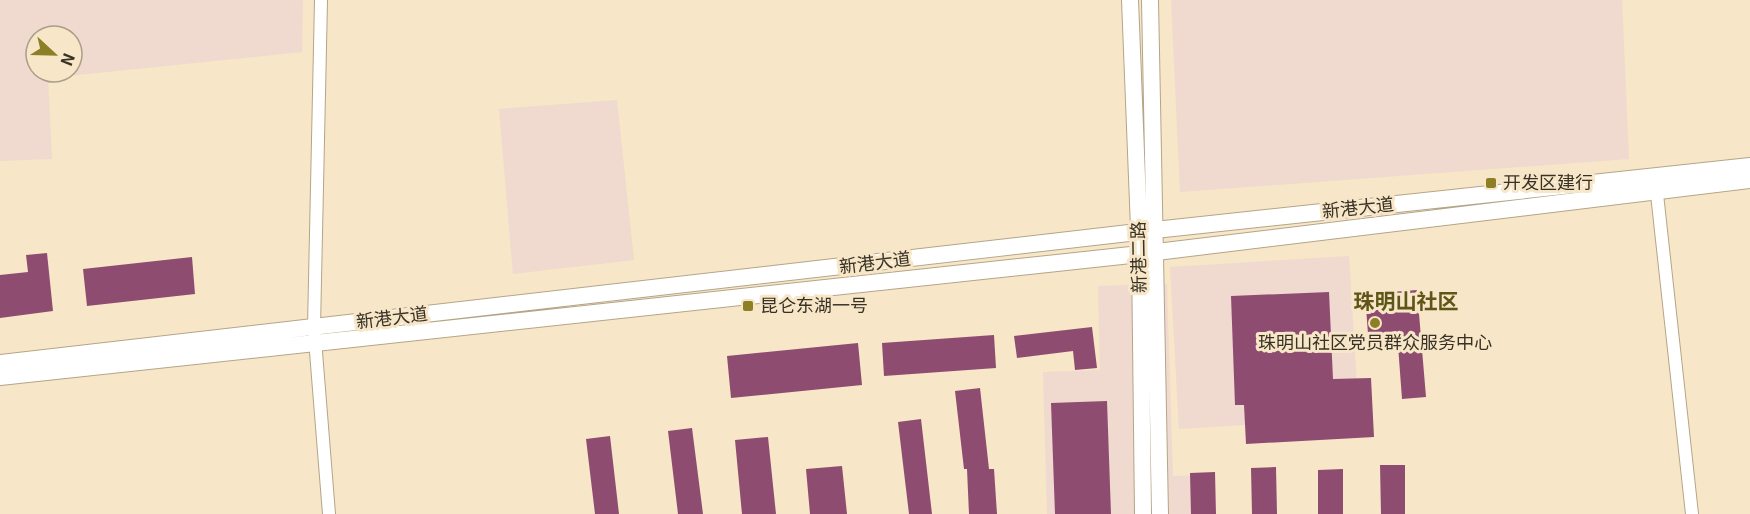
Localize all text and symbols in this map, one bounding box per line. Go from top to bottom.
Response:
north arrow [24,24,84,84]
text: N [55,50,82,70]
place label: 开发区建行 [1503,168,1593,194]
marker: 开发区建行 [1484,176,1498,190]
street label: 新港大道 [1321,189,1395,223]
street label: 新港二路 [1123,221,1151,293]
street label: 新港大道 [837,244,912,278]
district label: 珠明山社区 [1354,285,1459,315]
place label: 昆仑东湖一号 [760,291,868,317]
street label: 新港大道 [354,299,429,333]
marker: 昆仑东湖一号 [741,299,755,313]
marker: 珠明山社区党员群众服务中心 [1368,316,1382,330]
place label: 珠明山社区党员群众服务中心 [1258,328,1492,354]

